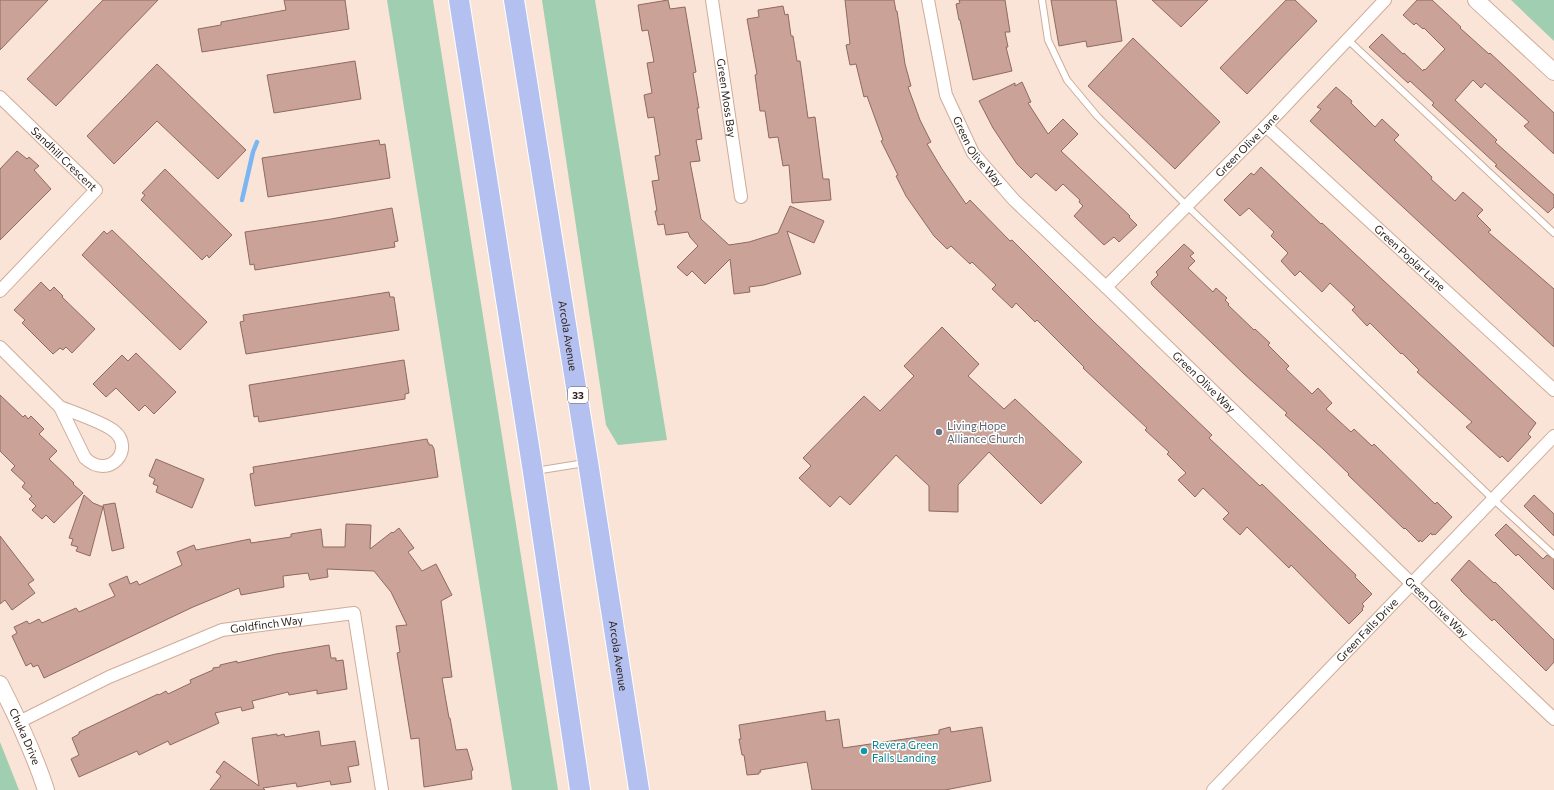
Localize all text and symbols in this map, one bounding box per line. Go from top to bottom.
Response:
street label: Green Moss Bay [715,57,739,139]
street label: Green Olive Lane [1212,110,1281,179]
street label: Green Olive Way [951,114,1006,189]
street label: Sandhill Crescent [29,124,100,194]
street label: Green Poplar Lane [1372,222,1448,293]
street label: Arcola Avenue [556,299,580,372]
street label: Green Olive Way [1170,348,1238,415]
road number: 33 [568,387,588,403]
place label: Living Hope Alliance Church [947,419,1024,445]
marker: Living Hope Alliance Church [934,427,944,437]
street label: Green Olive Way [1403,574,1471,640]
street label: Green Falls Drive [1333,595,1400,664]
street label: Goldfinch Way [229,613,304,635]
street label: Arcola Avenue [607,620,631,692]
street label: Chuka Drive [7,706,43,766]
place label: Revera Green Falls Landing [872,738,938,764]
marker: Revera Green Falls Landing [859,746,869,756]

